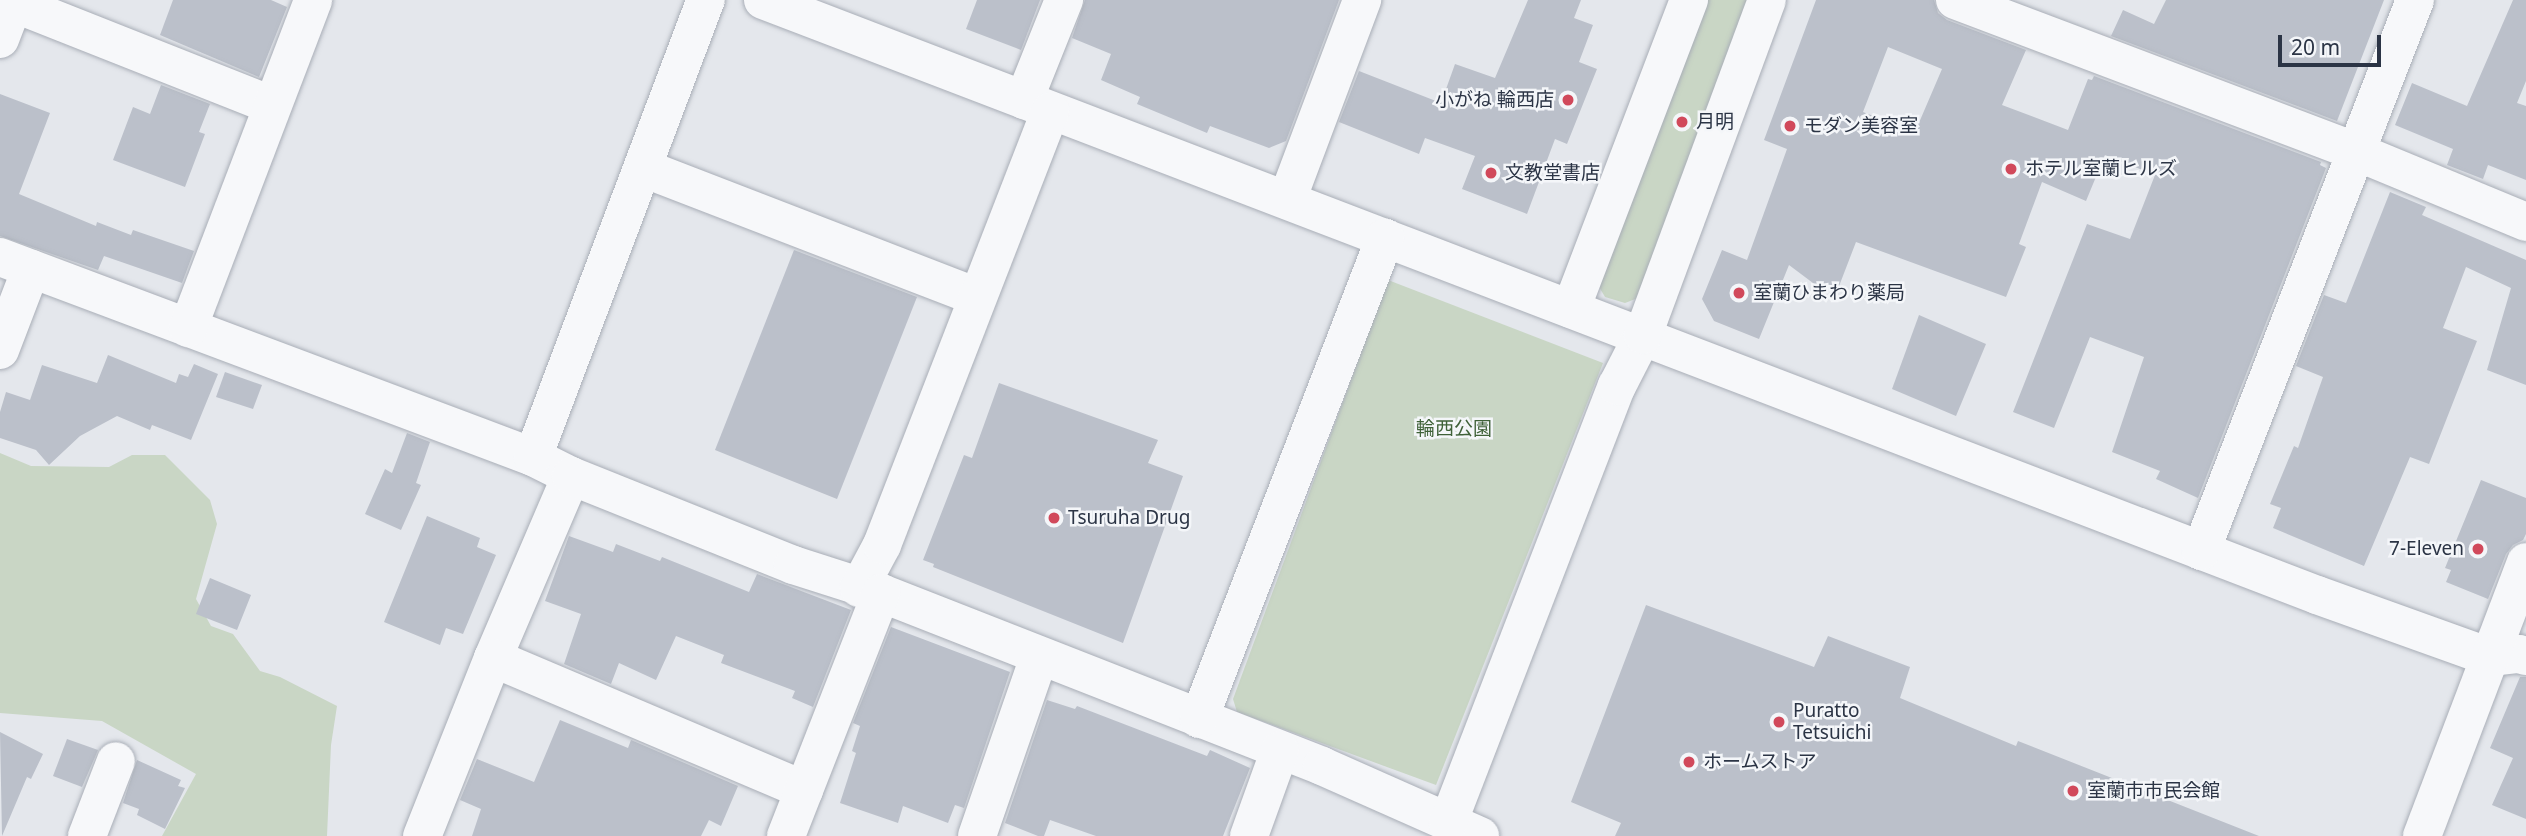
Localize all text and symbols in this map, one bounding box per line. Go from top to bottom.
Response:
scale bar [2281,21,2384,65]
text: 20 m [2291,33,2340,61]
place label: 小がね 輪西店 [1435,89,1554,111]
marker: 小がね 輪西店 [1560,92,1576,108]
place label: 月明 [1696,111,1734,133]
marker: 月明 [1674,114,1690,130]
place label: モダン美容室 [1804,115,1918,137]
marker: モダン美容室 [1782,118,1798,134]
place label: ホテル室蘭ヒルズ [2025,158,2177,180]
marker: ホテル室蘭ヒルズ [2003,161,2019,177]
place label: 文教堂書店 [1505,162,1600,184]
marker: 文教堂書店 [1483,165,1499,181]
place label: 室蘭ひまわり薬局 [1753,282,1905,304]
marker: 室蘭ひまわり薬局 [1731,285,1747,301]
park label: 輪西公園 [1416,418,1492,440]
place label: Tsuruha Drug [1068,507,1190,529]
marker: Tsuruha Drug [1046,510,1062,526]
place label: 7-Eleven [2389,538,2464,560]
marker: 7-Eleven [2470,541,2486,557]
place label: Puratto Tetsuichi [1793,700,1871,744]
marker: Puratto Tetsuichi [1771,714,1787,730]
place label: ホームストア [1703,751,1817,773]
marker: ホームストア [1681,754,1697,770]
place label: 室蘭市市民会館 [2087,780,2220,802]
marker: 室蘭市市民会館 [2065,783,2081,799]

